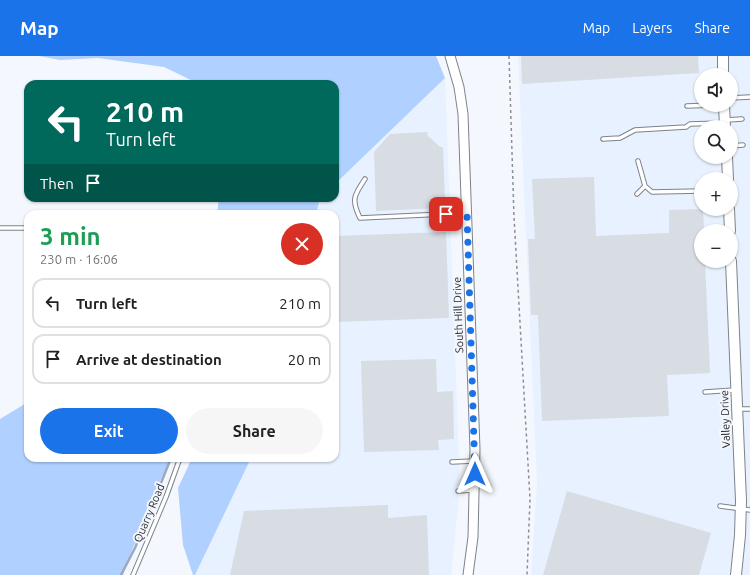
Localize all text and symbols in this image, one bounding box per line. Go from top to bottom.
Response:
text: Map [20,17,59,39]
text: Map [583,20,610,36]
text: Layers [632,20,672,36]
text: Share [694,20,730,36]
map controls [694,68,738,268]
button: sound [694,68,738,112]
icon: left [40,96,92,148]
text: 210 m [106,96,184,127]
button: search [694,120,738,164]
text: Turn left [106,129,176,149]
icon: arrive [82,172,104,194]
button: + [694,172,738,216]
text: Then [40,175,74,192]
pin [429,197,463,231]
icon: arrive [435,203,457,225]
text: 3 min [40,223,101,250]
button: close [281,223,323,265]
button: − [694,224,738,268]
text: 230 m · 16:06 [40,252,118,266]
street label: South Hill Drive [451,277,465,353]
icon: left [42,292,64,314]
text: Turn left [76,295,137,312]
text: 210 m [279,295,321,312]
icon: arrive [42,348,64,370]
text: Arrive at destination [76,351,222,368]
text: 20 m [288,351,321,368]
street label: Valley Drive [718,390,732,448]
button: Exit [40,408,178,454]
button: Share [186,408,323,454]
position arrow [454,453,496,495]
street label: Quarry Road [131,482,167,544]

